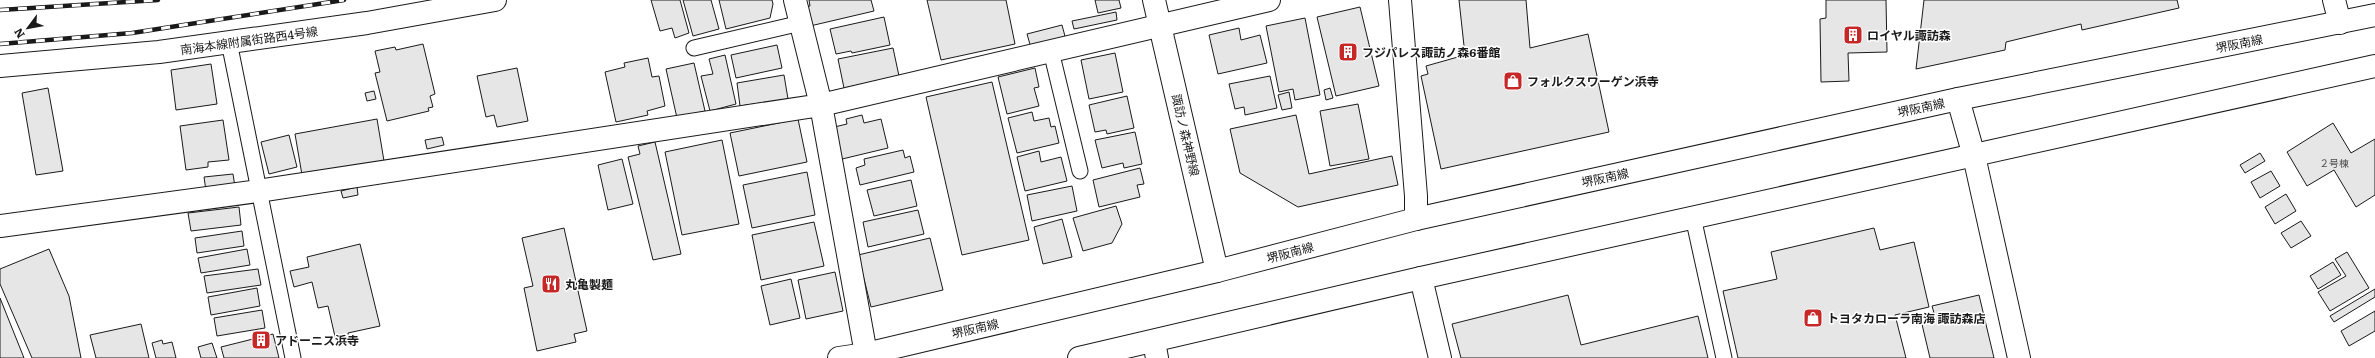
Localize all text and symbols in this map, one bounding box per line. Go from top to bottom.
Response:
north arrow [8,8,48,48]
street label: 南海本線附属街路西4号線 [179,21,319,59]
building icon: ロイヤル諏訪森 [1842,24,1864,46]
text: N [9,26,28,42]
place label: ロイヤル諏訪森 [1867,26,1951,44]
street label: 堺阪南線 [2214,30,2264,56]
building icon: フジパレス諏訪ノ森6番館 [1337,41,1359,63]
place label: フジパレス諏訪ノ森6番館 [1362,43,1500,61]
shop icon: フォルクスワーゲン浜寺 [1502,70,1524,92]
place label: フォルクスワーゲン浜寺 [1527,72,1659,90]
street label: 諏訪ノ森神野線 [1168,92,1204,178]
street label: 堺阪南線 [1896,93,1946,121]
house number: ２号棟 [2319,155,2349,170]
street label: 堺阪南線 [1580,163,1630,191]
street label: 堺阪南線 [1264,237,1316,267]
restaurant icon: 丸亀製麺 [540,273,562,295]
place label: 丸亀製麺 [565,275,613,293]
shop icon: トヨタカローラ南海 諏訪森店 [1802,307,1824,329]
place label: トヨタカローラ南海 諏訪森店 [1827,309,1985,327]
street label: 堺阪南線 [950,314,1000,342]
building icon: アドーニス浜寺 [250,329,272,351]
place label: アドーニス浜寺 [275,331,359,349]

